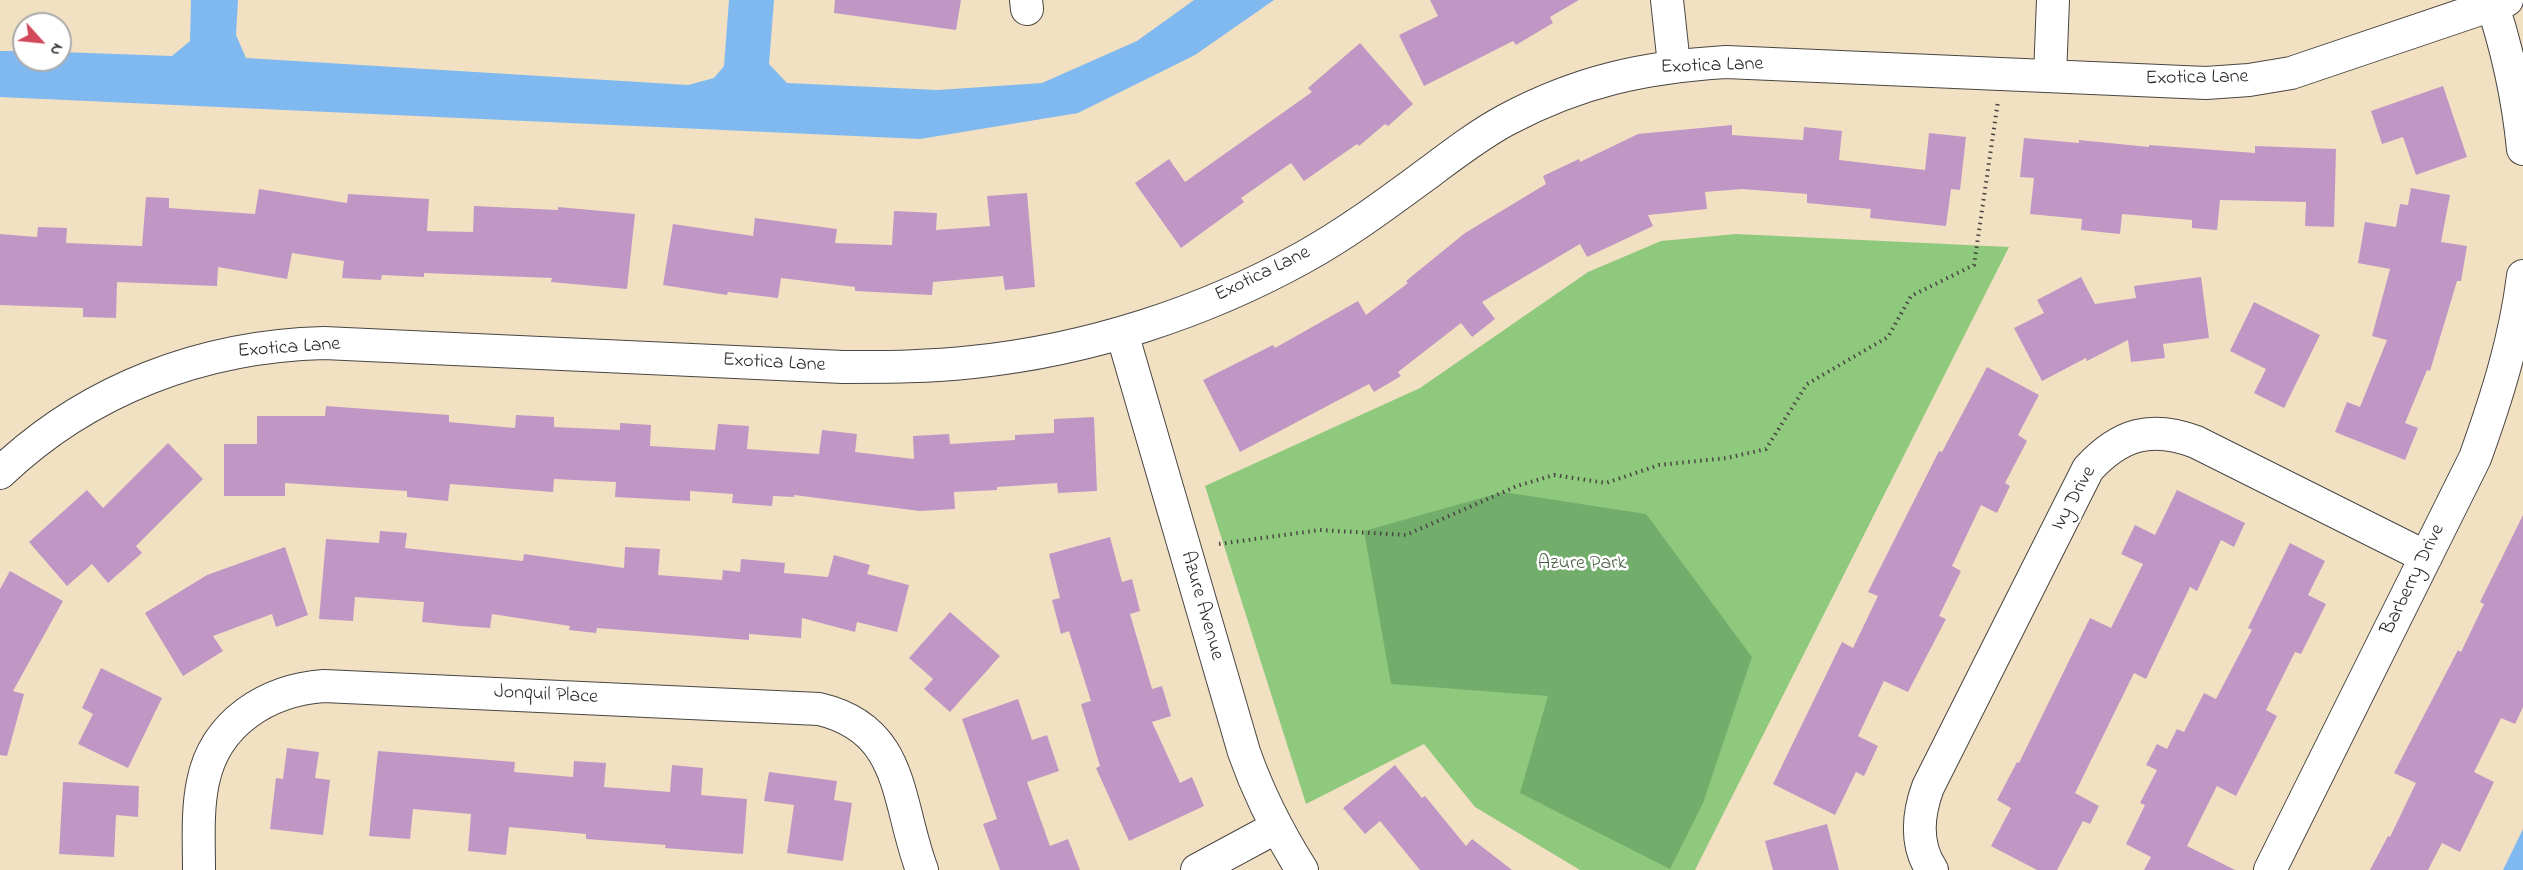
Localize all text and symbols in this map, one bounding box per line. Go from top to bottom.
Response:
north arrow [12,12,72,72]
text: N [43,39,69,60]
street label: Exotica Lane [1660,53,1764,81]
street label: Exotica Lane [2145,66,2249,92]
street label: Exotica Lane [1211,242,1315,308]
street label: Exotica Lane [237,333,341,365]
street label: Exotica Lane [722,349,826,379]
street label: Ivy Drive [2047,462,2103,536]
street label: Barberry Drive [2377,521,2451,639]
street label: Azure Avenue [1174,549,1228,663]
park label: Azure Park [1538,553,1626,577]
street label: Jonquil Place [493,681,599,711]

